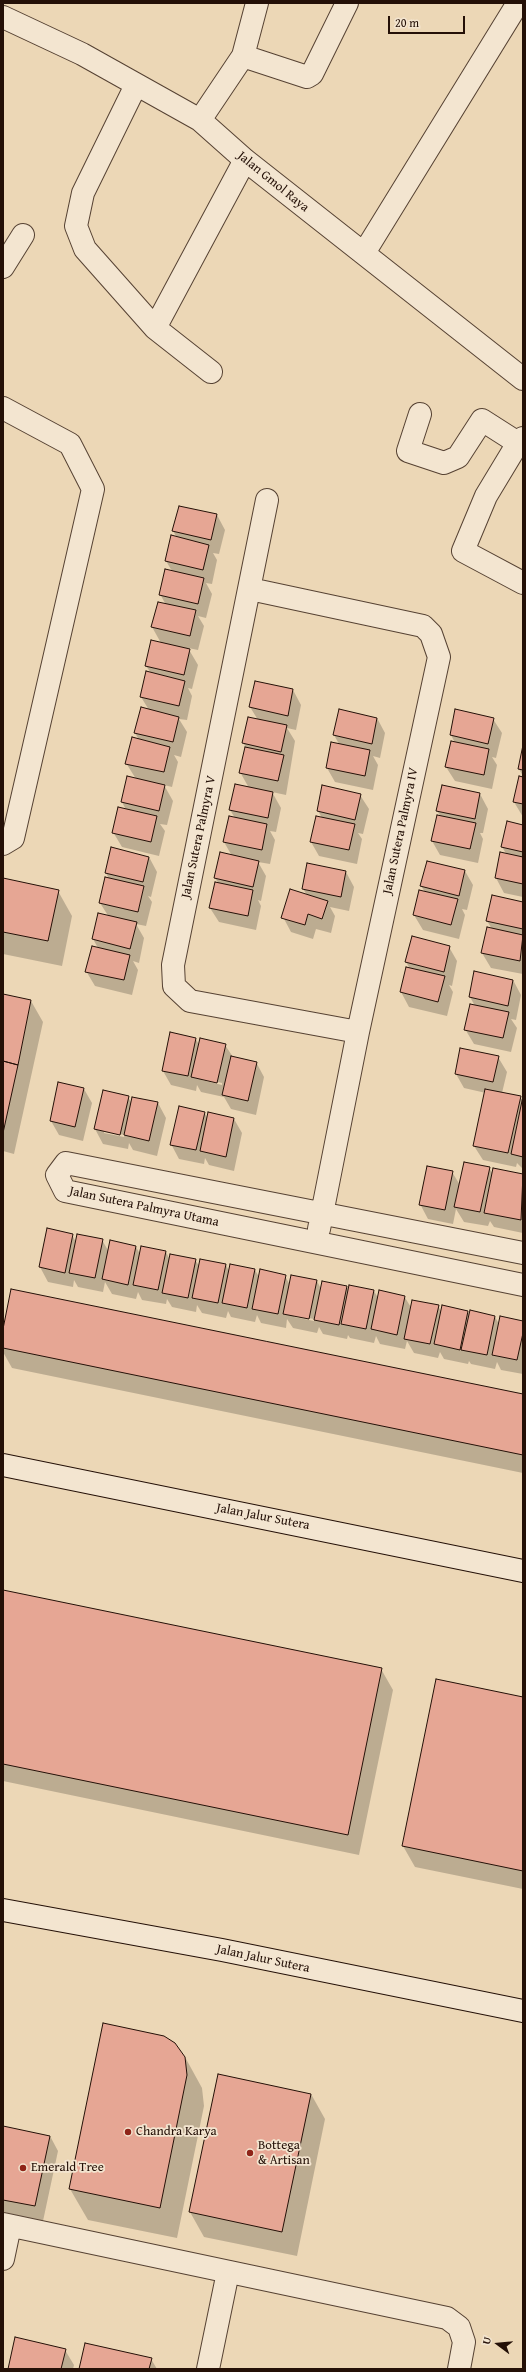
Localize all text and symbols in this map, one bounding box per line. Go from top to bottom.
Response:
scale bar [390,8,467,34]
text: 20 m [395,14,419,31]
street label: Jalan Gmol Raya [234,148,312,216]
street label: Jalan Sutera Palmyra IV [380,766,422,896]
street label: Jalan Sutera Palmyra V [178,774,220,900]
street label: Jalan Sutera Palmyra Utama [68,1183,220,1231]
street label: Jalan Jalur Sutera [215,1500,311,1534]
street label: Jalan Jalur Sutera [215,1942,311,1976]
place label: Chandra Karya [136,2124,217,2140]
marker: Chandra Karya [123,2127,133,2137]
place label: Bottega & Artisan [258,2138,310,2169]
marker: Bottega & Artisan [245,2148,255,2158]
place label: Emerald Tree [31,2160,104,2176]
marker: Emerald Tree [18,2163,28,2173]
north arrow [478,2324,518,2364]
text: U [478,2335,495,2346]

